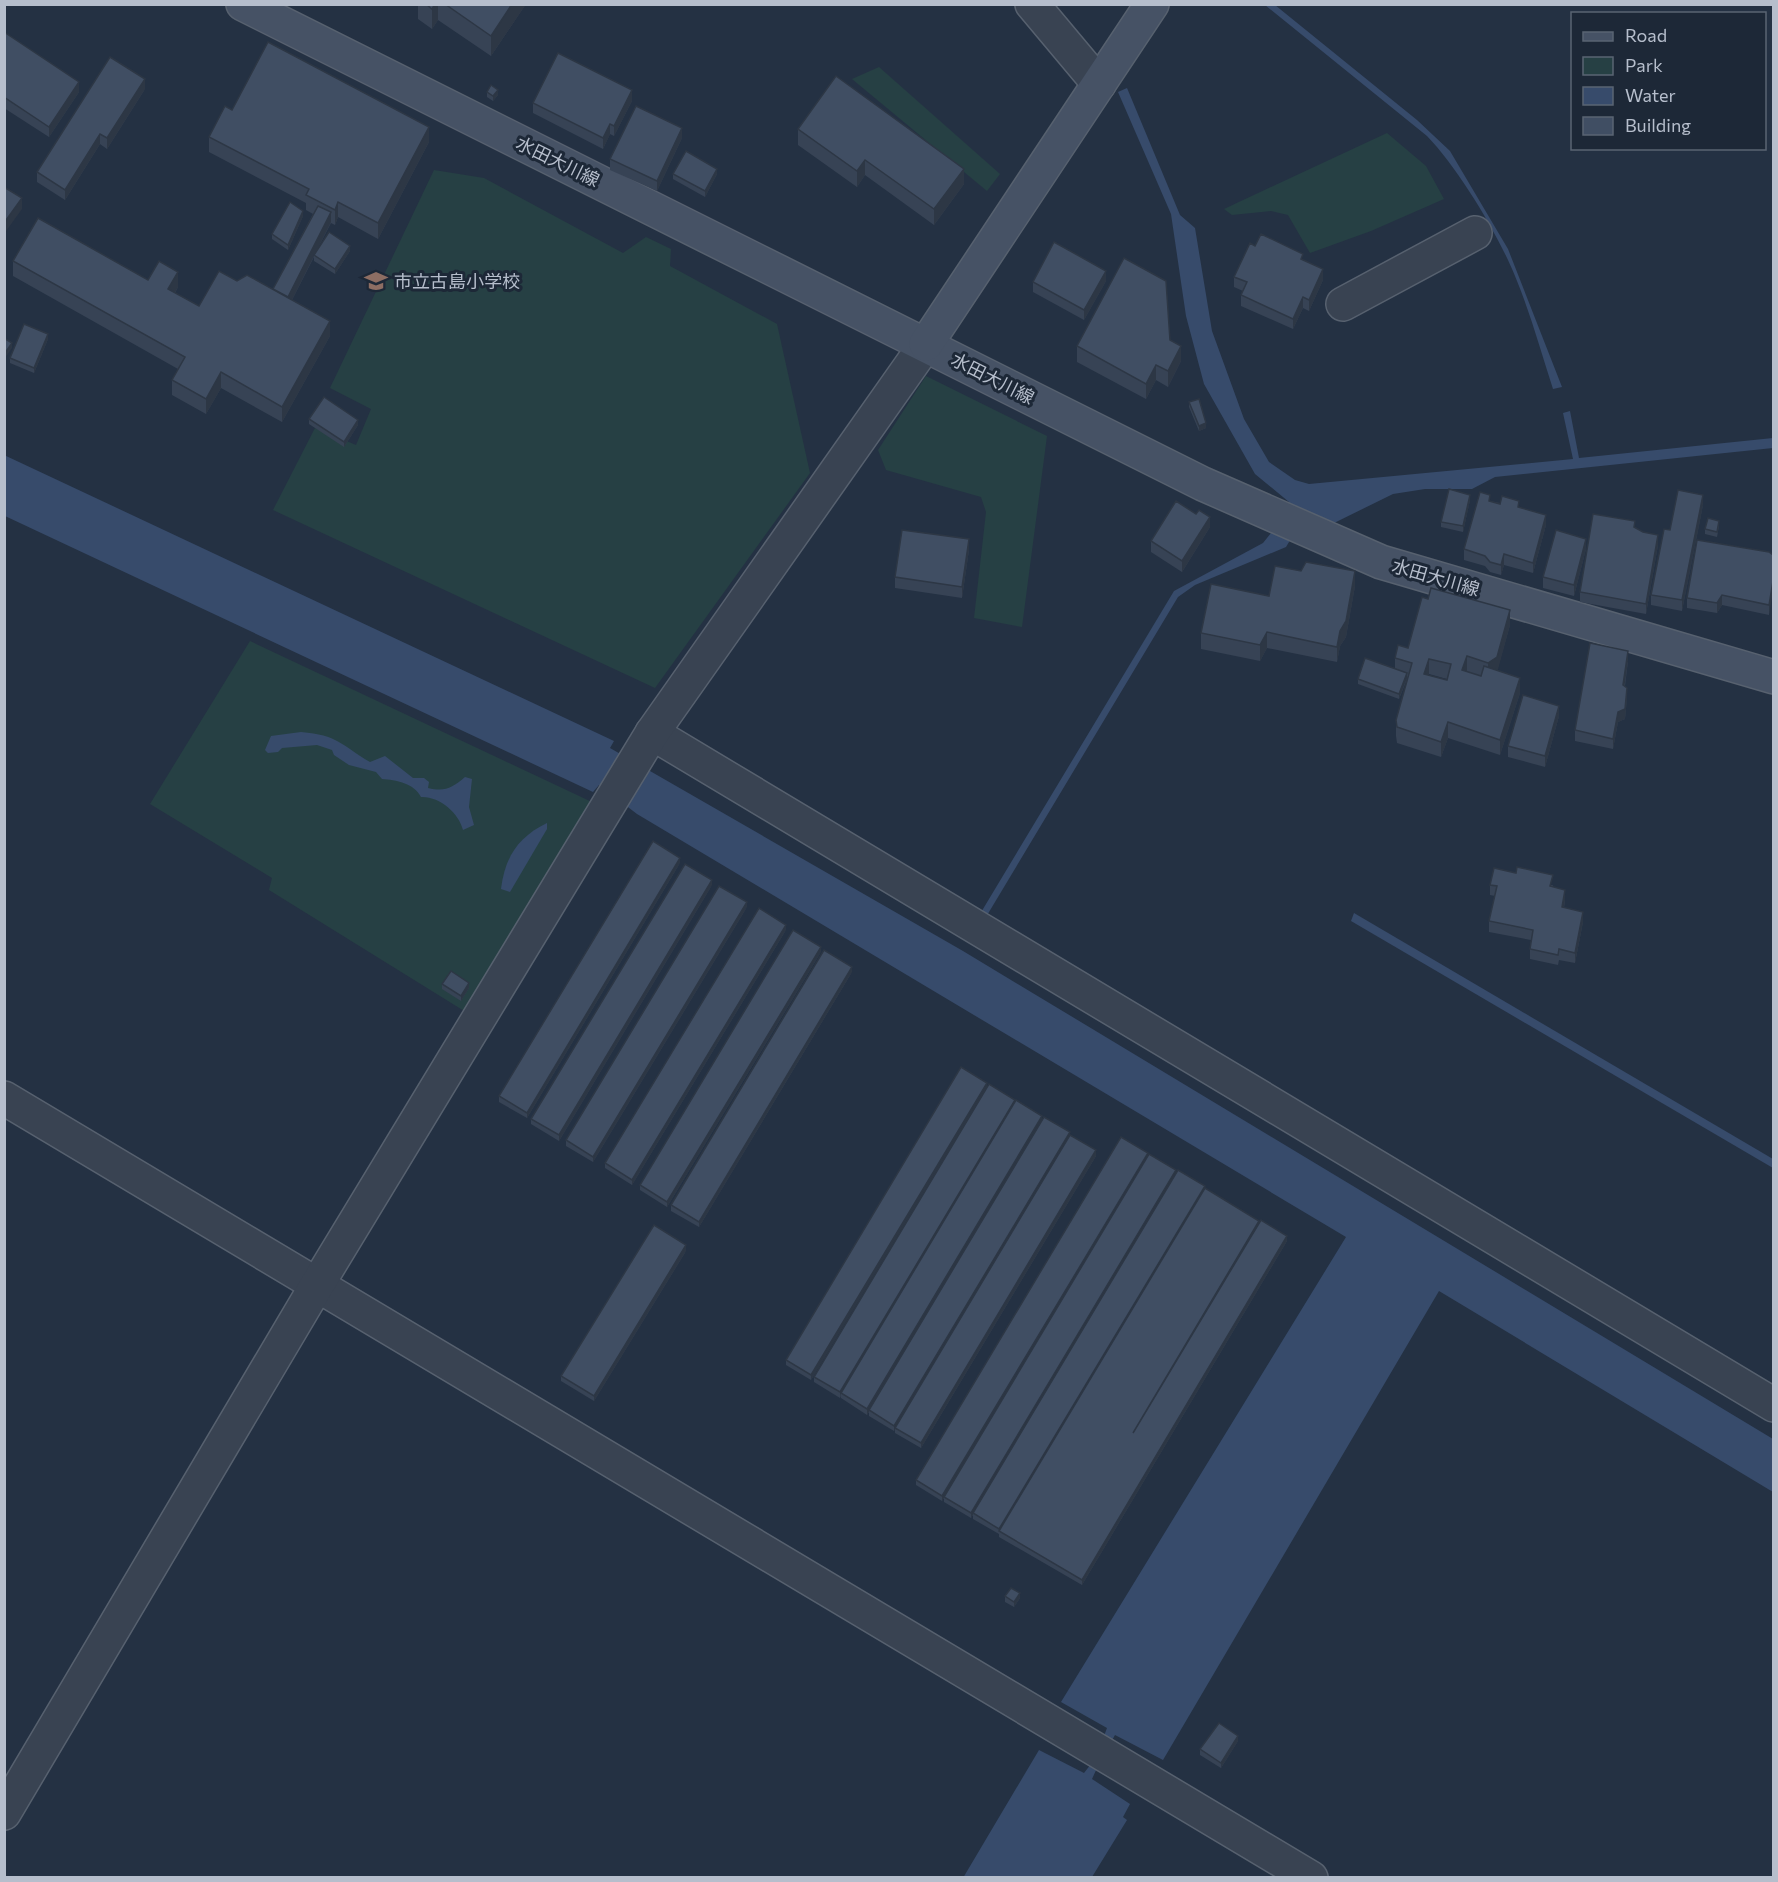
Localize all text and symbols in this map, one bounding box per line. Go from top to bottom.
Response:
legend [1571,12,1766,150]
text: Road [1625,24,1667,46]
text: Park [1625,54,1663,76]
text: Water [1625,84,1676,106]
text: Building [1625,114,1691,136]
street label: 水田大川線 [513,131,603,191]
school or university icon: 市立古島小学校 [363,268,389,294]
place label: 市立古島小学校 [394,270,520,292]
street label: 水田大川線 [948,348,1038,408]
street label: 水田大川線 [1390,554,1482,600]

